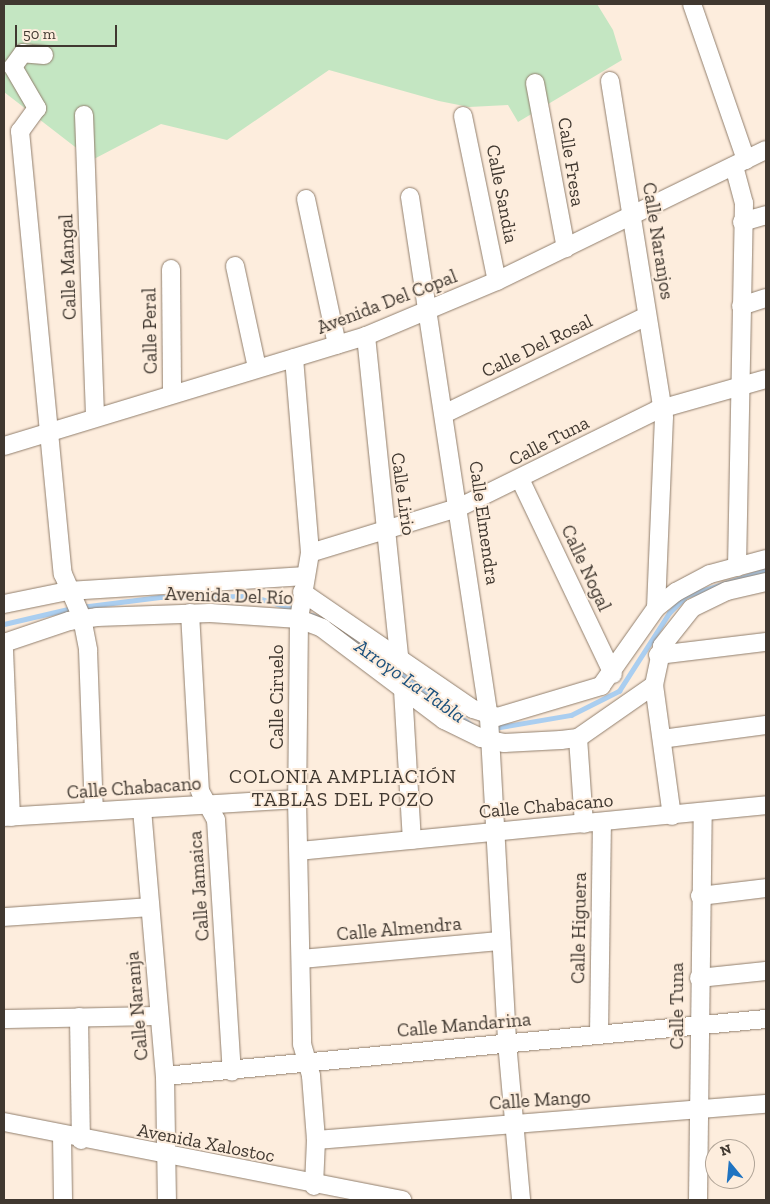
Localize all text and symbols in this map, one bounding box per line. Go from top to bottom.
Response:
scale bar [18,15,120,47]
text: 50 m [23,25,56,43]
street label: Calle Fresa [553,116,589,208]
street label: Calle Sandia [481,143,523,245]
street label: Calle Naranjos [637,181,679,301]
street label: Calle Mangal [55,214,81,320]
street label: Avenida Del Copal [314,265,460,339]
street label: Calle Peral [138,288,162,374]
street label: Calle Del Rosal [478,309,596,383]
street label: Calle Tuna [505,411,593,471]
street label: Calle Lirio [386,451,420,537]
street label: Calle Elmendra [464,460,504,586]
street label: Calle Nogal [556,521,616,615]
street label: Avenida Del Río [164,582,294,610]
water label: Arroyo La Tabla [350,634,470,728]
street label: Calle Ciruelo [266,645,288,749]
district label: COLONIA AMPLIACIÓN TABLAS DEL POZO [226,765,460,812]
street label: Calle Chabacano [66,772,202,804]
street label: Calle Chabacano [478,789,614,823]
street label: Calle Jamaica [184,830,214,942]
street label: Calle Higuera [567,872,591,984]
street label: Calle Almendra [335,912,463,946]
street label: Calle Naranja [121,950,153,1062]
street label: Calle Tuna [666,962,688,1050]
street label: Calle Mandarina [396,1008,532,1042]
street label: Calle Mango [489,1085,591,1115]
street label: Avenida Xalostoc [135,1118,277,1168]
north arrow [705,1139,755,1189]
text: N [718,1140,733,1160]

